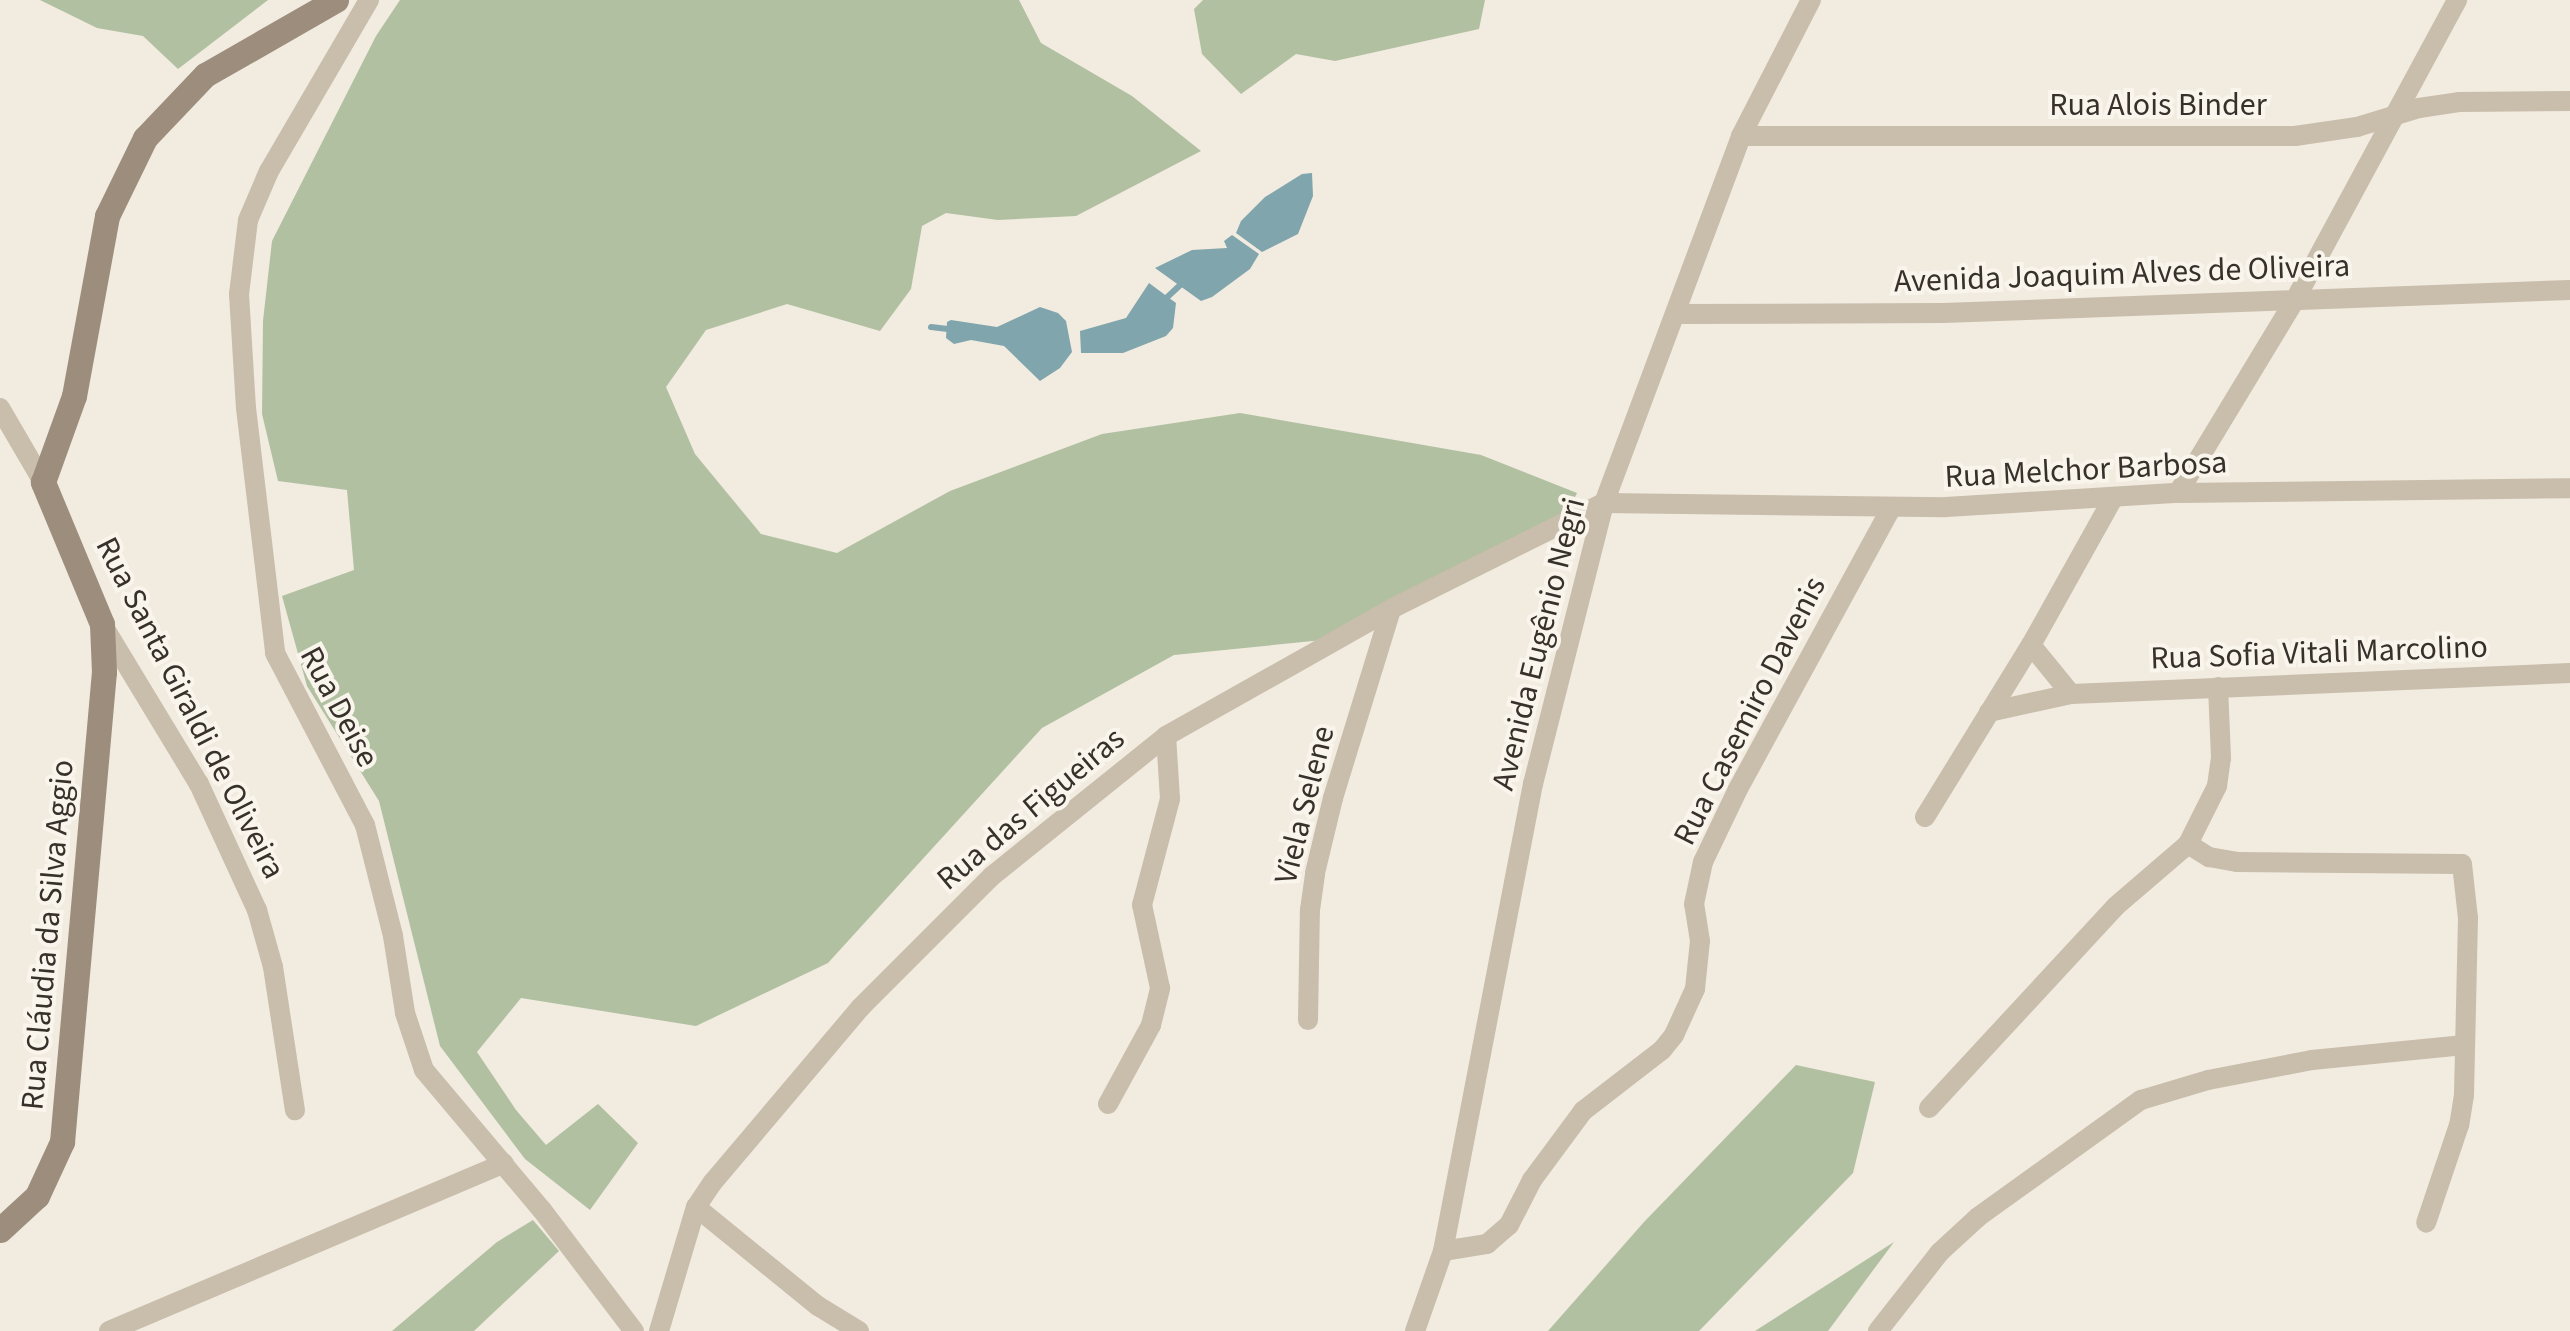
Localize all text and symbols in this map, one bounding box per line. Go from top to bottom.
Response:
street label: Rua Alois Binder [2049,86,2267,124]
street label: Avenida Joaquim Alves de Oliveira [1893,247,2351,301]
street label: Rua Melchor Barbosa [1944,443,2228,497]
street label: Avenida Eugênio Negri [1484,494,1594,794]
street label: Rua Santa Giraldi de Oliveira [87,531,293,885]
street label: Rua Casemiro Davenis [1666,570,1834,852]
street label: Rua Sofia Vitali Marcolino [2150,628,2488,678]
street label: Rua Deise [291,640,387,774]
street label: Rua das Figueiras [930,720,1132,898]
street label: Viela Selene [1267,722,1343,888]
street label: Rua Cláudia da Silva Aggio [14,758,82,1112]

